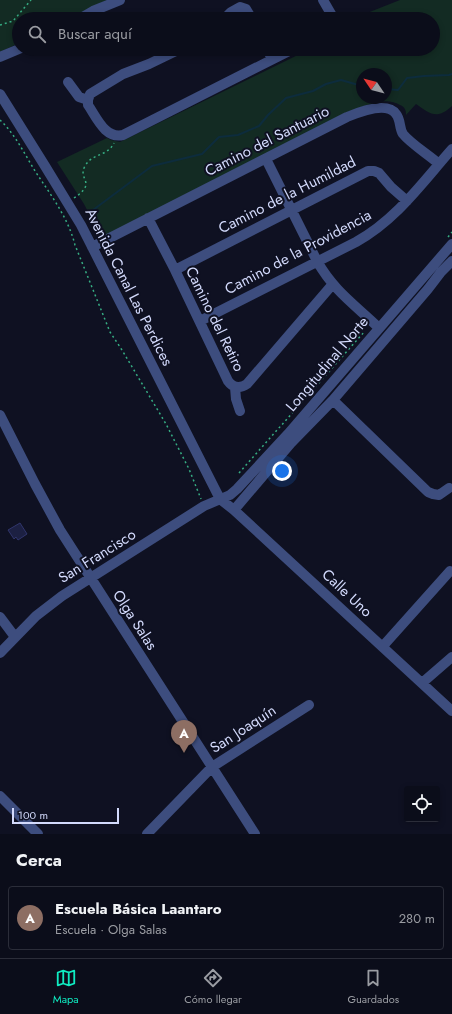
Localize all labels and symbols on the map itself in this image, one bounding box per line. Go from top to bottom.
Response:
north arrow [356,68,392,104]
street label: Camino del Santuario [201,100,333,182]
street label: Camino de la Humildad [214,151,360,239]
street label: Avenida Canal Las Perdices [80,204,178,370]
street label: Camino de la Providencia [221,204,375,300]
street label: Camino del Retiro [180,263,250,375]
street label: Longitudinal Norte [280,311,374,416]
your location [272,461,292,481]
street label: San Francisco [54,523,140,589]
street label: Calle Uno [317,564,377,622]
street label: Olga Salas [107,586,163,654]
street label: San Joaquín [206,699,280,759]
pin: A [171,720,197,753]
scale bar [12,806,119,825]

